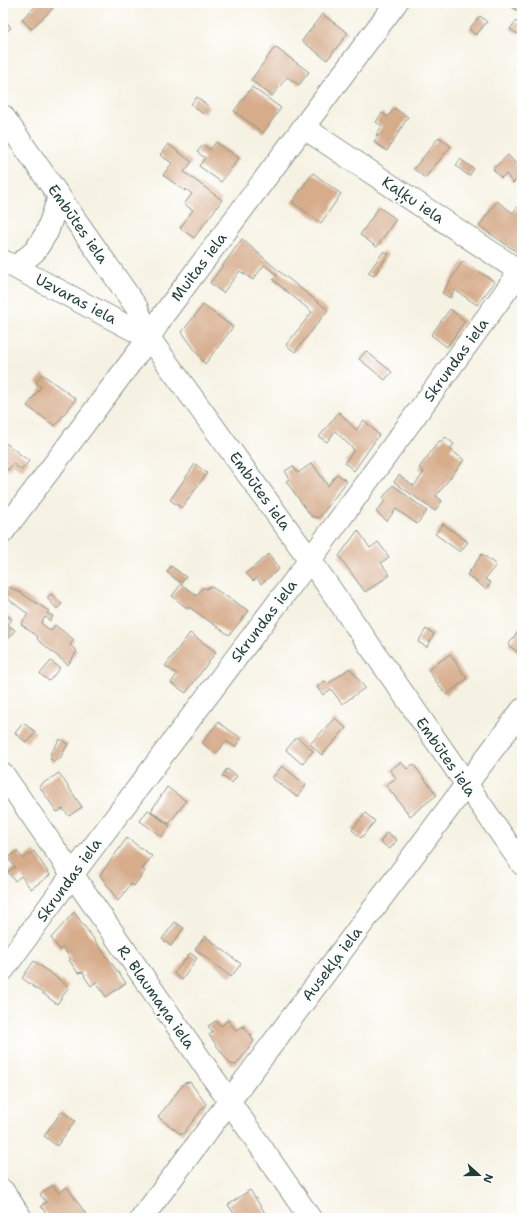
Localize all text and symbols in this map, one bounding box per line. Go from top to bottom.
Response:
street label: Kaļķu iela [377,172,449,229]
street label: Embūtes iela [43,180,113,268]
street label: Muitas iela [167,228,232,305]
street label: Uzvaras iela [32,269,121,329]
street label: Skrundas iela [419,314,493,406]
street label: Embūtes iela [225,448,296,535]
street label: Skrundas iela [226,575,302,666]
street label: Embūtes iela [411,713,481,801]
street label: Skrundas iela [32,834,106,926]
street label: Ausekļa iela [297,922,368,1006]
street label: R. Blaumaņa iela [112,941,200,1054]
north arrow [459,1155,499,1195]
text: N [479,1172,496,1185]

